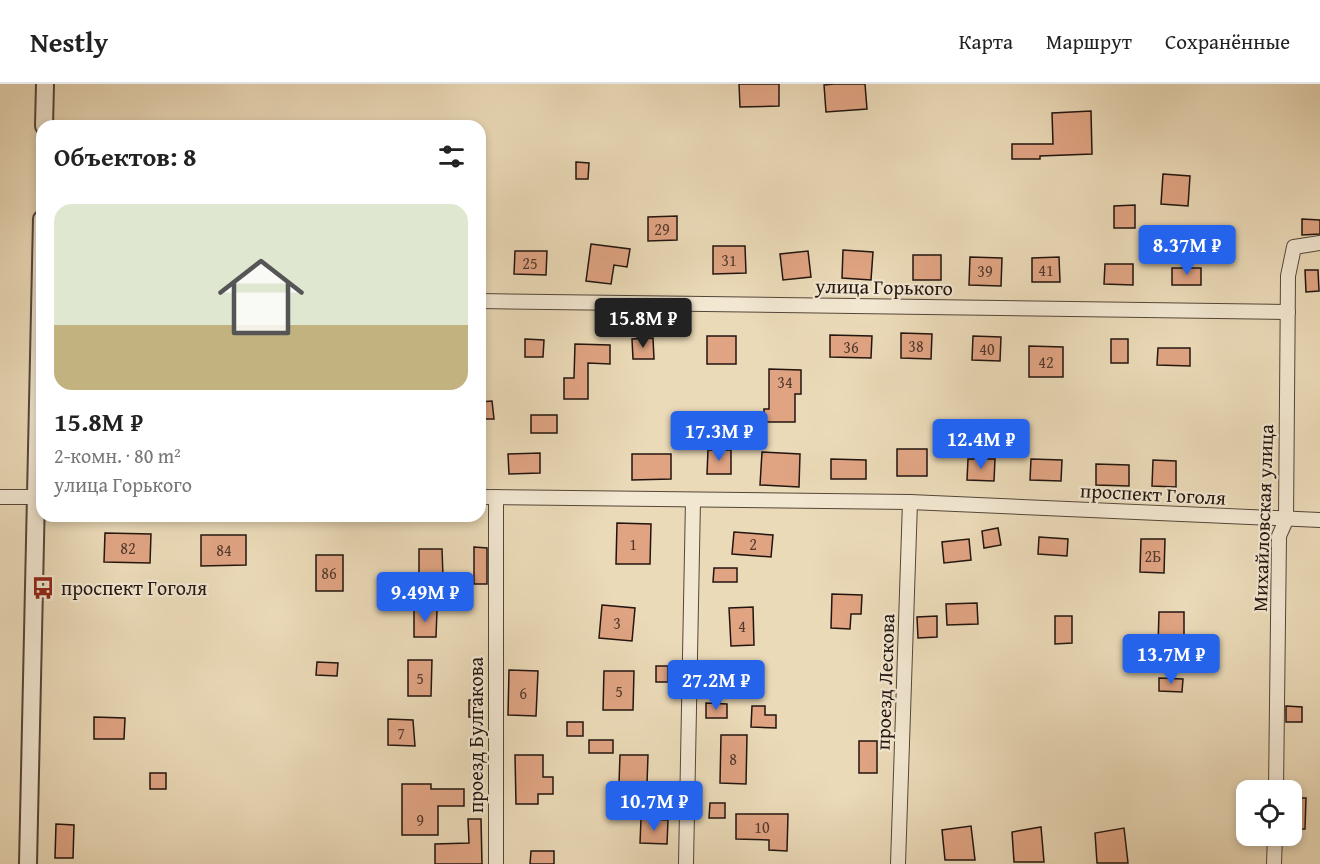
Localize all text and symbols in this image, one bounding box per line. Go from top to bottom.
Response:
text: Nestly [30,21,108,62]
text: Карта [959,26,1013,57]
text: Маршрут [1046,26,1132,57]
text: Сохранённые [1165,26,1290,57]
text: Объектов: 8 [54,137,197,176]
icon: filters [435,140,468,173]
house number: 29 [654,217,670,241]
pin: 8.37M ₽ [1132,225,1242,276]
text: 8.37M ₽ [1153,230,1221,259]
icon: home [207,243,315,351]
house number: 31 [721,248,737,272]
house number: 25 [522,251,538,275]
house number: 41 [1038,258,1054,282]
house number: 39 [977,259,993,283]
street label: улица Горького [814,271,953,302]
pin: 15.8M ₽ [588,298,698,349]
text: 15.8M ₽ [609,303,677,332]
house number: 38 [908,334,924,358]
house number: 36 [843,335,859,359]
house number: 40 [979,337,995,361]
house number: 42 [1038,350,1054,374]
house number: 34 [777,370,793,394]
text: 15.8M ₽ [54,402,143,441]
pin: 17.3M ₽ [664,411,774,462]
text: 17.3M ₽ [685,416,753,445]
pin: 12.4M ₽ [926,419,1036,470]
street label: Михайловская улица [1245,423,1280,612]
text: 12.4M ₽ [947,424,1015,453]
text: 2-комн. · 80 m² [54,441,181,470]
text: улица Горького [54,470,192,499]
street label: проспект Гоголя [1079,475,1227,512]
house number: 1 [629,532,637,556]
house number: 2 [749,532,757,556]
house number: 82 [120,536,136,560]
house number: 84 [216,538,232,562]
house number: 2Б [1145,544,1161,568]
house number: 86 [321,561,337,585]
pin: 9.49M ₽ [370,572,480,623]
place label: проспект Гоголя [61,573,207,602]
bus stop icon: проспект Гоголя [30,575,56,601]
text: 9.49M ₽ [391,577,459,606]
house number: 3 [613,611,621,635]
street label: проезд Лескова [868,613,901,751]
house number: 4 [738,614,746,638]
pin: 13.7M ₽ [1116,634,1226,685]
text: 13.7M ₽ [1137,639,1205,668]
street label: проезд Булгакова [461,656,490,813]
pin: 27.2M ₽ [661,660,771,711]
text: 27.2M ₽ [682,665,750,694]
house number: 5 [416,666,424,690]
house number: 5 [615,679,623,703]
house number: 6 [519,681,527,705]
house number: 7 [397,721,405,745]
house number: 8 [729,747,737,771]
map controls [1236,780,1302,846]
button: locate [1236,780,1302,846]
pin: 10.7M ₽ [599,781,709,832]
text: 10.7M ₽ [620,786,688,815]
house number: 9 [416,808,424,832]
house number: 10 [754,815,770,839]

